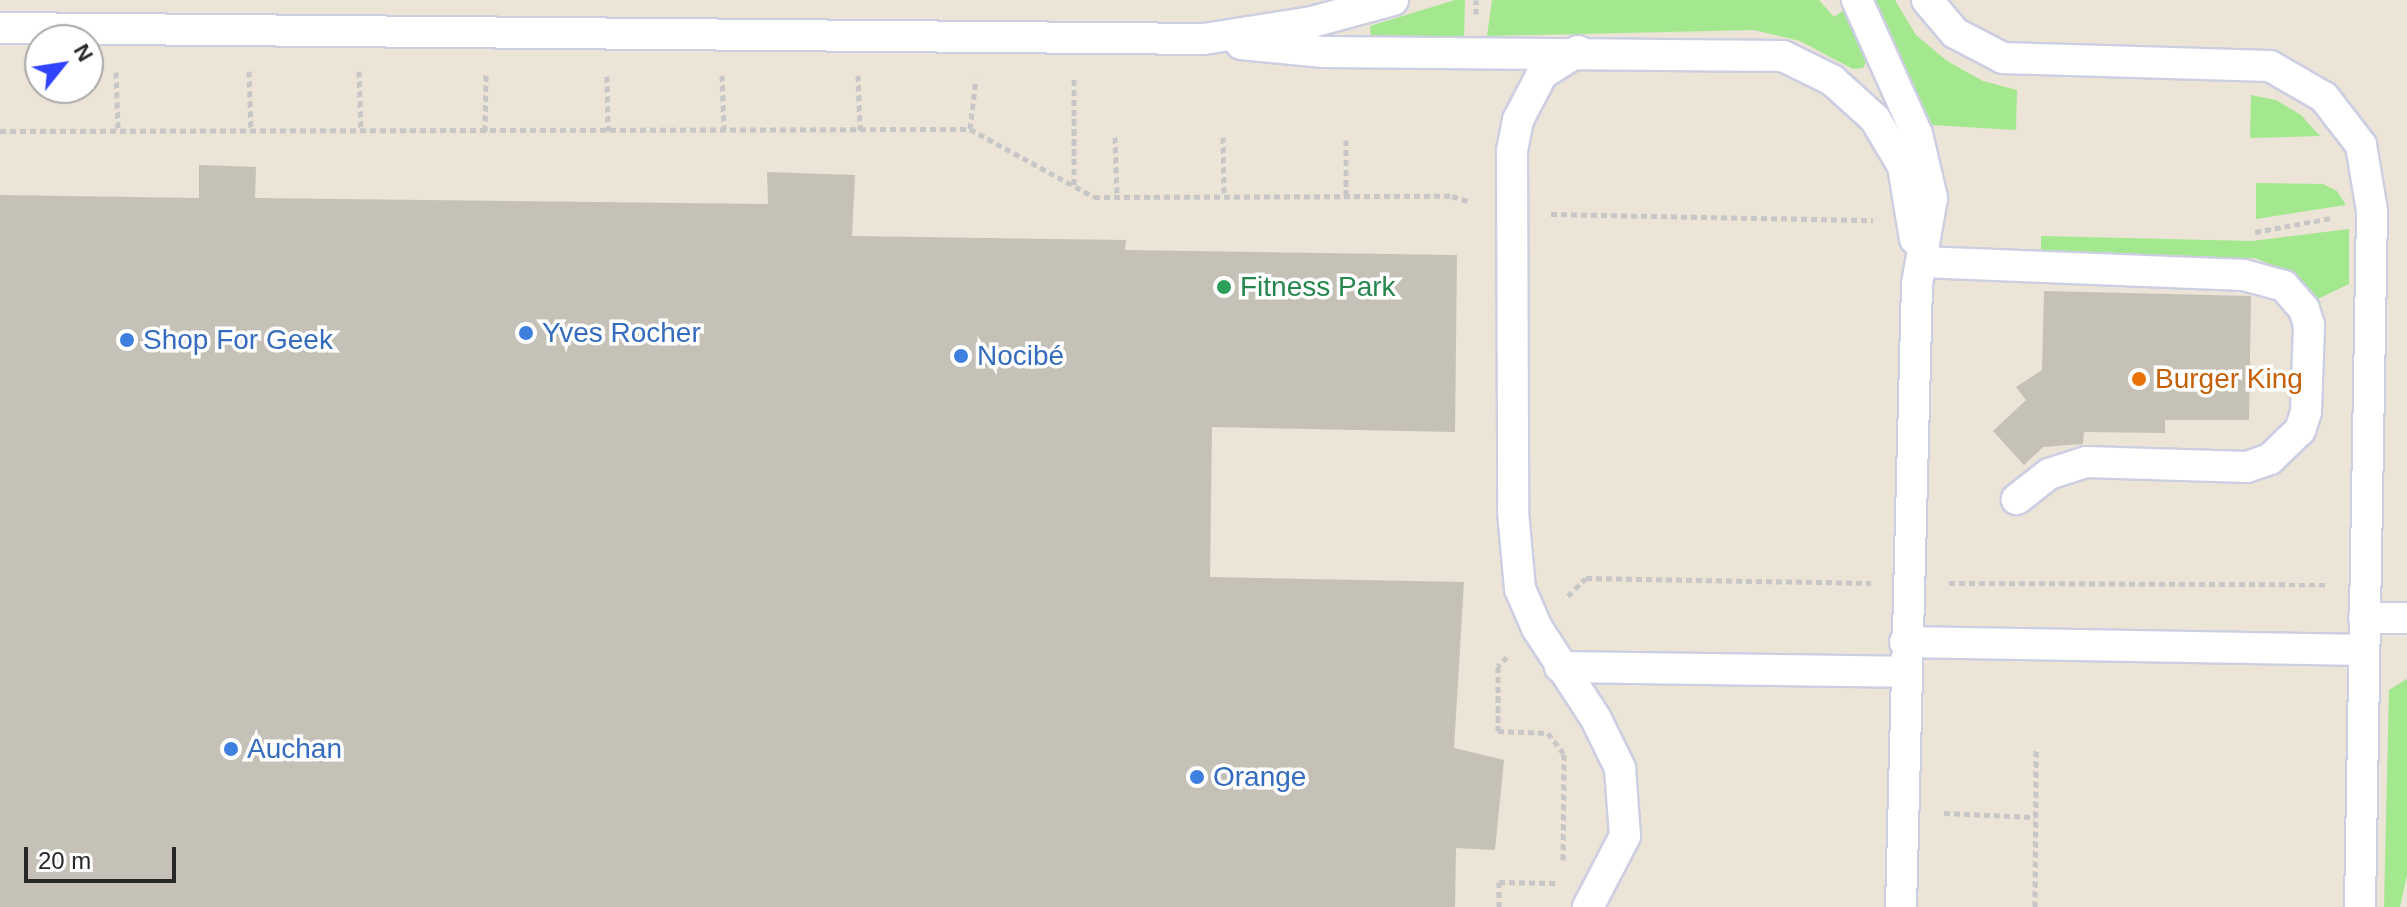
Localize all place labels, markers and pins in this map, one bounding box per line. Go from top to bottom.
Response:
place label: Fitness Park [1240,270,1396,304]
marker: Fitness Park [1215,278,1233,296]
place label: Yves Rocher [542,316,701,350]
place label: Shop For Geek [143,323,333,357]
marker: Yves Rocher [517,324,535,342]
marker: Shop For Geek [118,331,136,349]
place label: Nocibé [977,339,1064,373]
marker: Nocibé [952,347,970,365]
place label: Burger King [2155,362,2303,396]
marker: Burger King [2130,370,2148,388]
place label: Auchan [247,732,342,766]
marker: Auchan [222,740,240,758]
place label: Orange [1213,760,1306,794]
marker: Orange [1188,768,1206,786]

